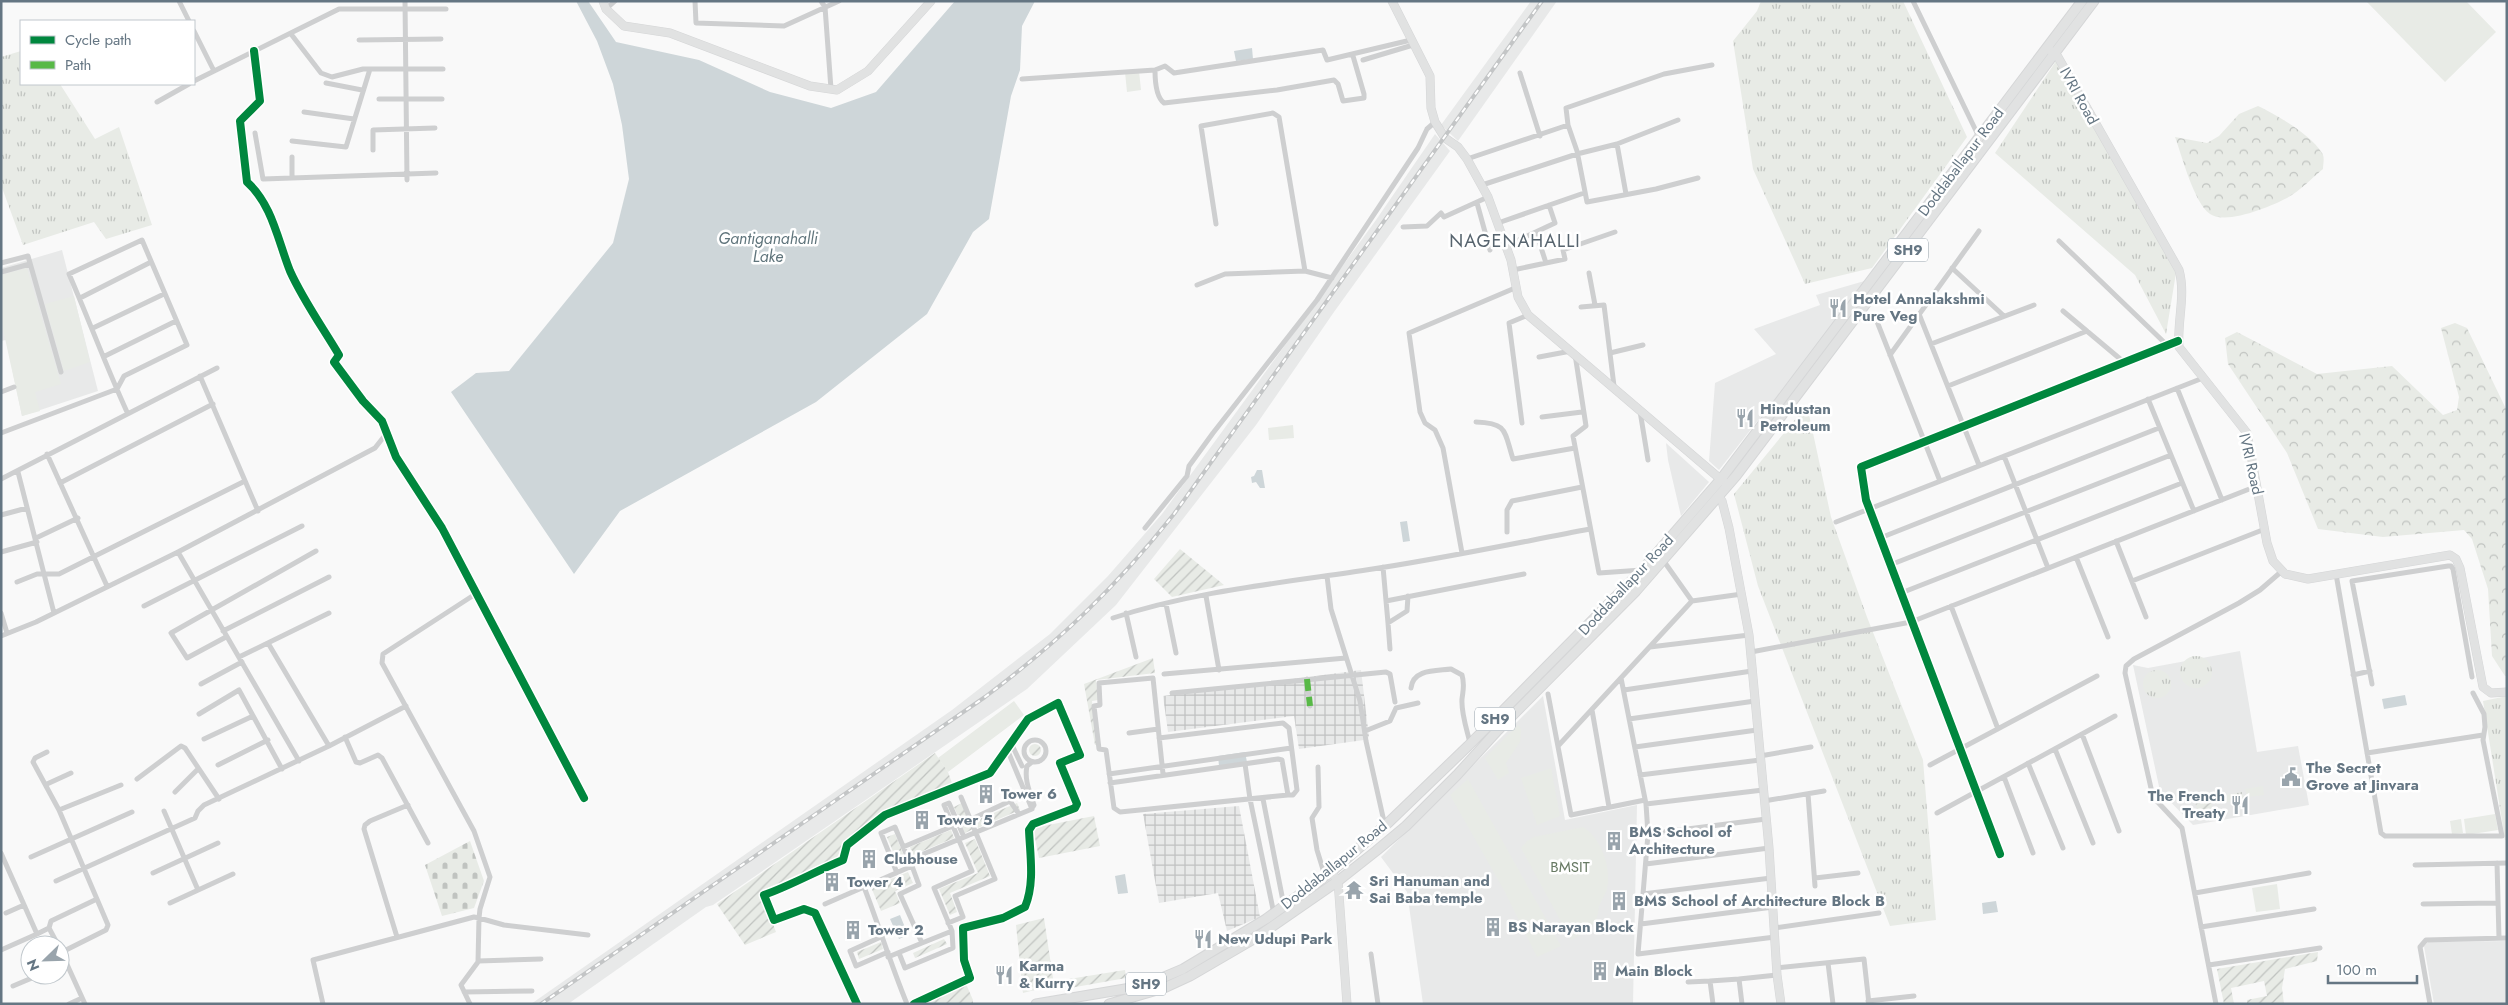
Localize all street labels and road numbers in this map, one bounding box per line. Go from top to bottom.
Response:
street label: IVRI Road [2054,63,2104,129]
street label: Doddaballapur Road [1913,103,2009,221]
road number: SH9 [1888,238,1928,262]
street label: IVRI Road [2233,431,2269,497]
street label: Doddaballapur Road [1573,530,1679,640]
road number: SH9 [1475,708,1515,731]
street label: Doddaballapur Road [1276,815,1392,915]
road number: SH9 [1126,972,1166,996]

